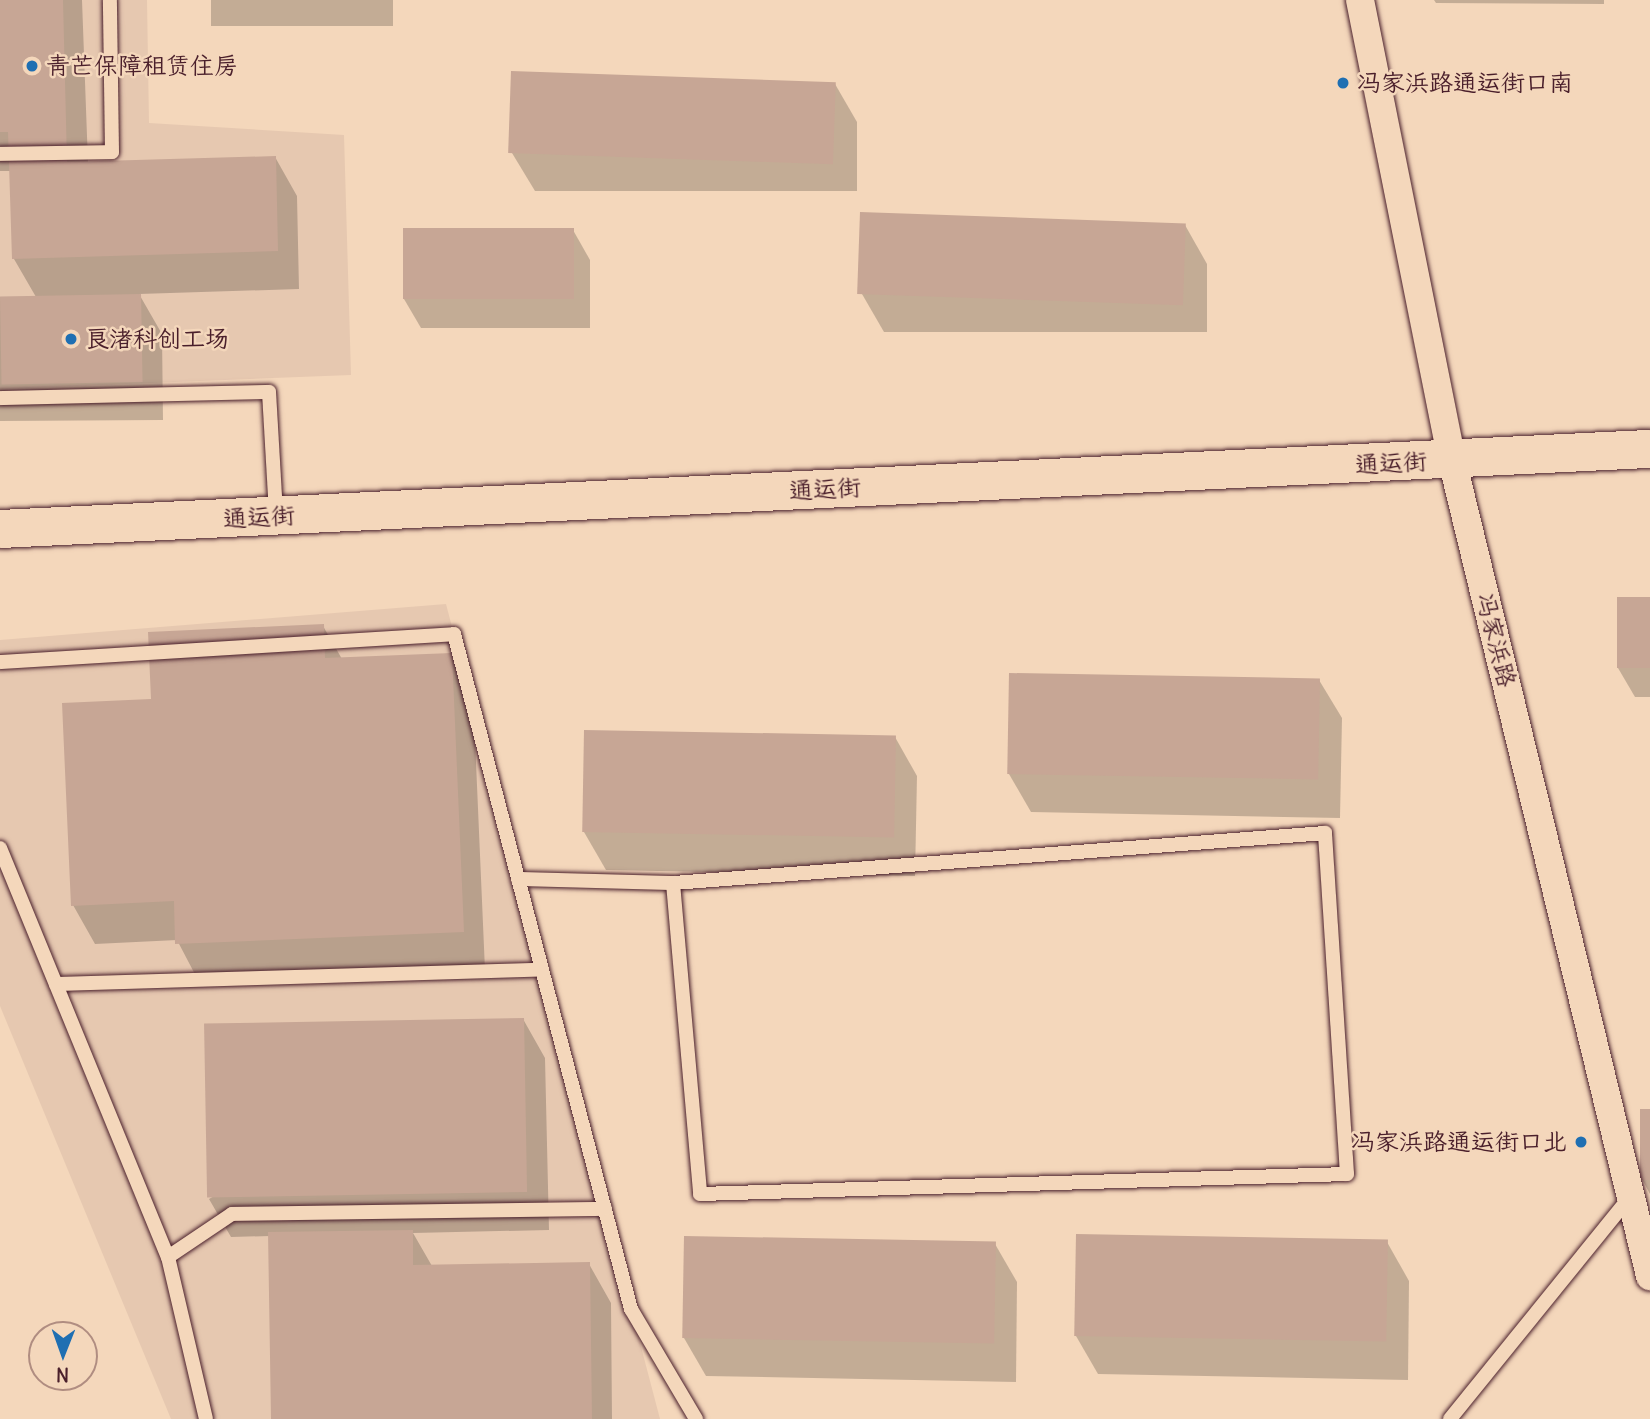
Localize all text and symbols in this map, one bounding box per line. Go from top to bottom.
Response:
place label: 青芒保障租赁住房 [46,52,238,80]
marker: 青芒保障租赁住房 [24,58,40,74]
place label: 冯家浜路通运街口南 [1357,69,1573,97]
marker: 冯家浜路通运街口南 [1335,75,1351,91]
place label: 良渚科创工场 [85,325,229,353]
marker: 良渚科创工场 [63,331,79,347]
street label: 通运街 [1354,447,1428,479]
street label: 通运街 [788,473,862,505]
street label: 通运街 [222,501,296,533]
street label: 冯家浜路 [1470,590,1522,690]
place label: 冯家浜路通运街口北 [1351,1128,1567,1156]
marker: 冯家浜路通运街口北 [1573,1134,1589,1150]
north arrow [28,1321,98,1391]
text: N [56,1363,69,1387]

